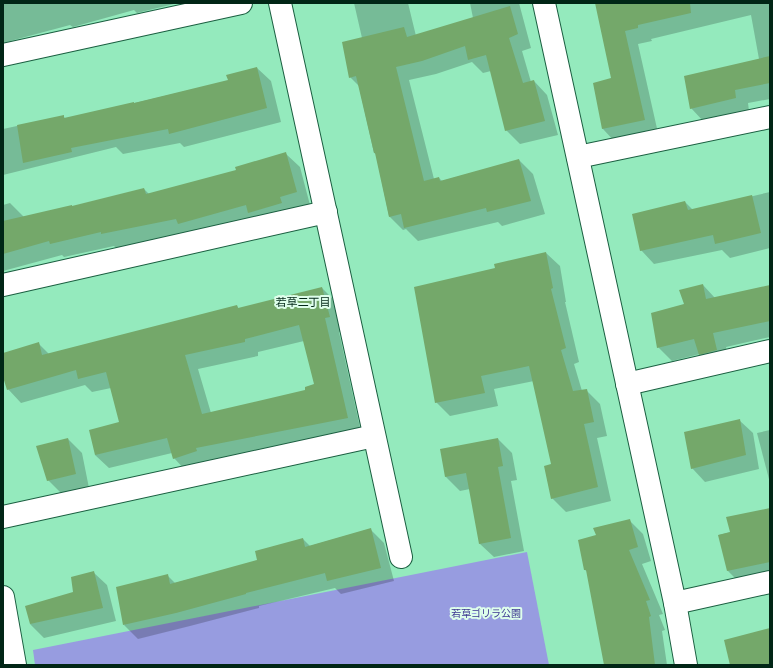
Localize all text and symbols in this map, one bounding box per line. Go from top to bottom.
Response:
district label: 若草二丁目 [276,295,331,309]
park label: 若草ゴリラ公園 [451,607,521,620]

